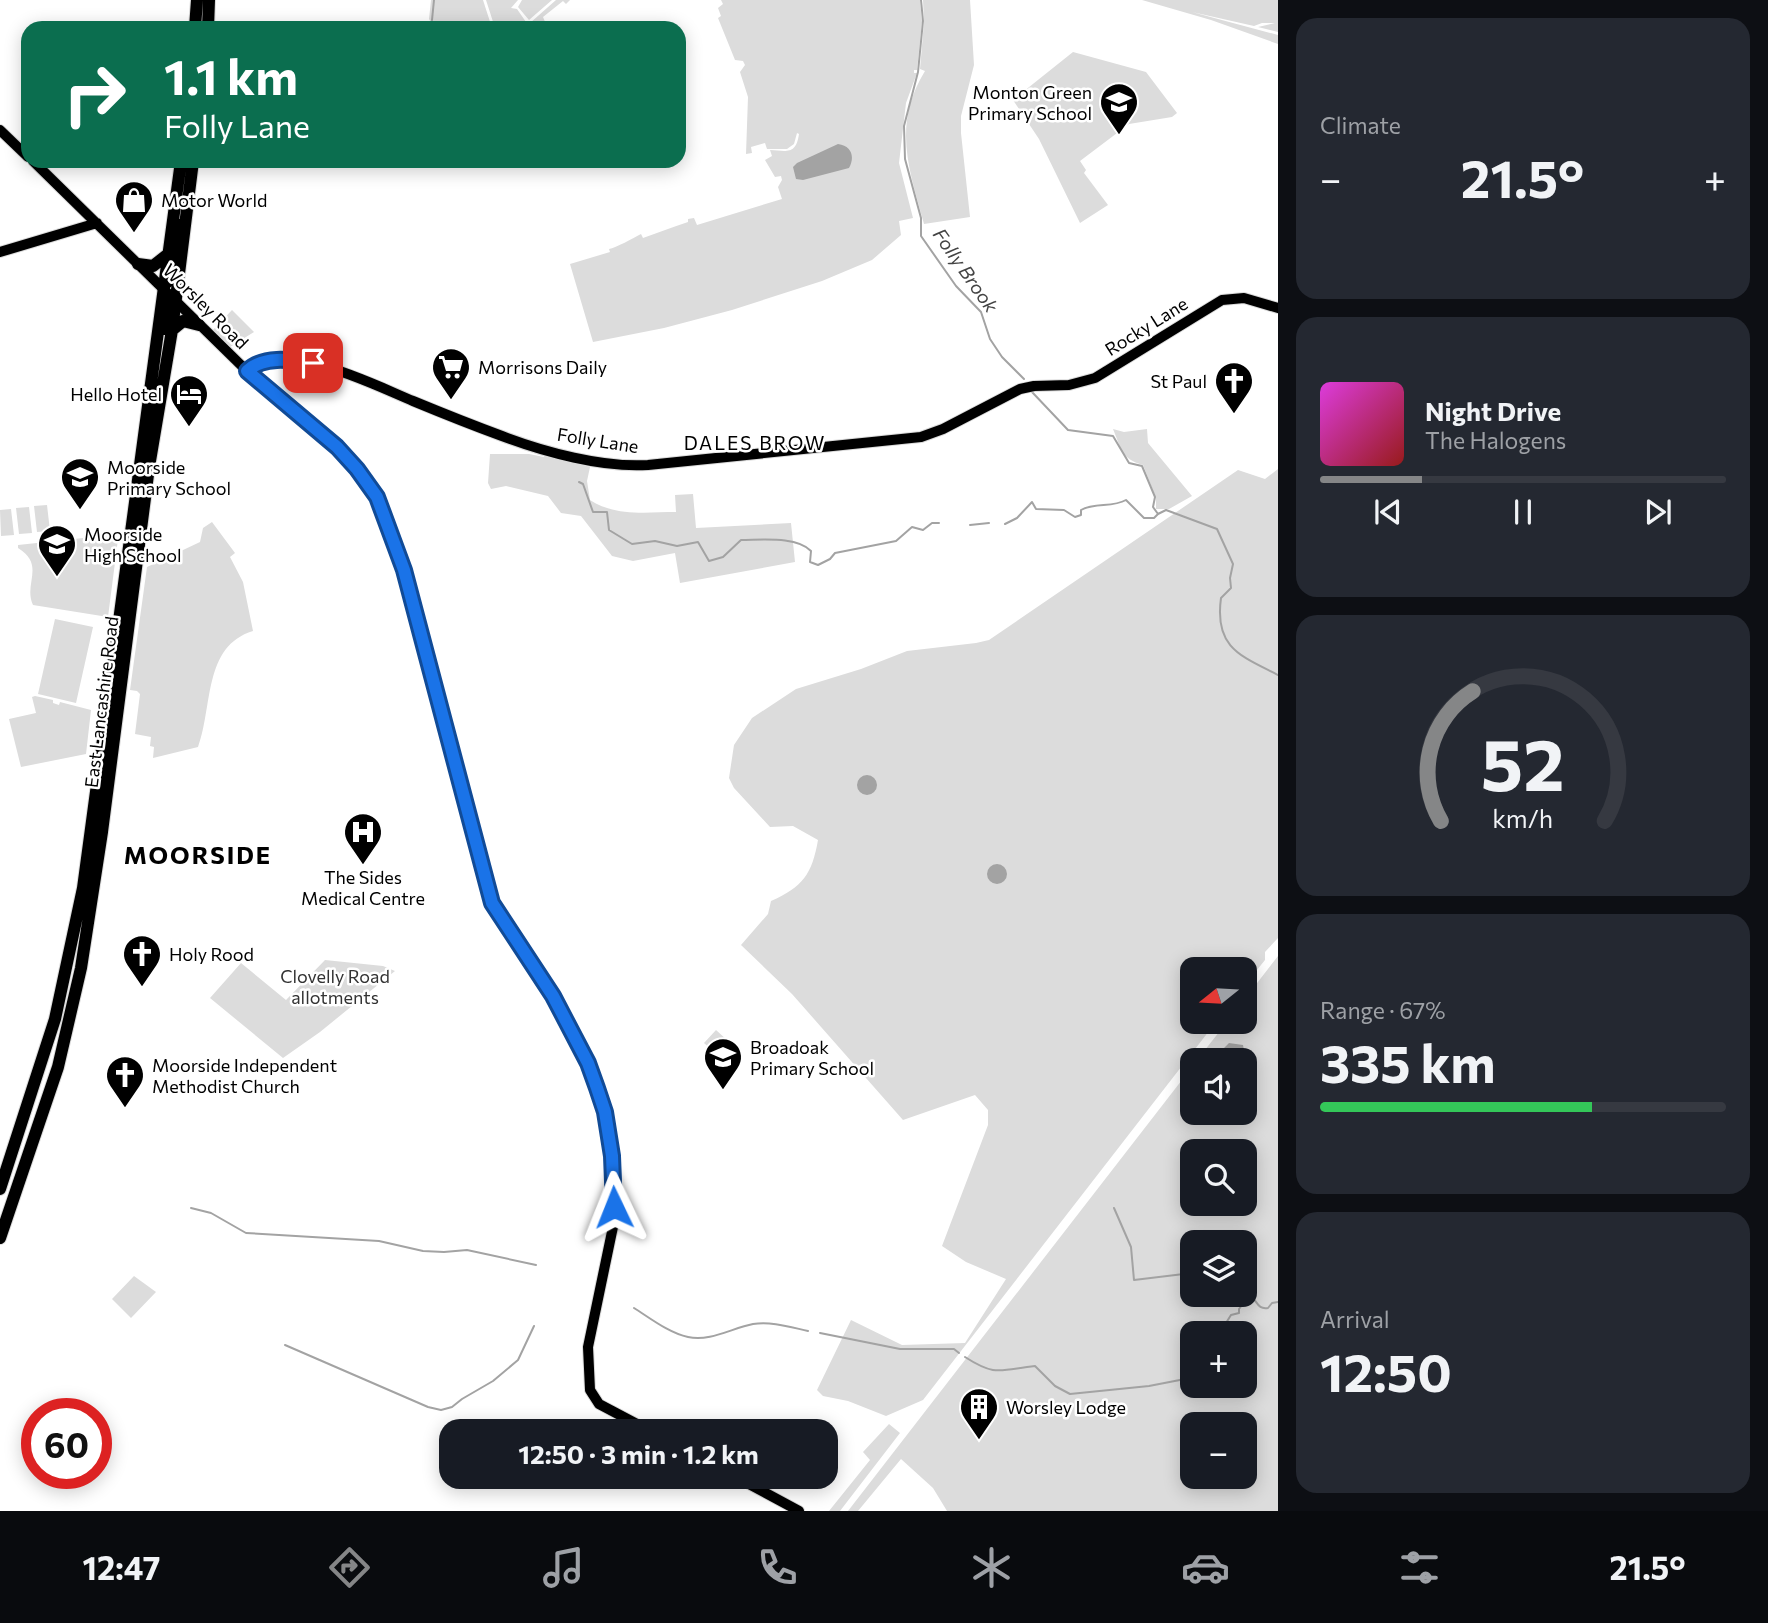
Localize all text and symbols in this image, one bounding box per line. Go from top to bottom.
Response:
text: 1.1 km [164,45,298,105]
icon: right [49,49,140,140]
place label: Monton Green Primary School [968,81,1092,124]
school or university icon: Monton Green Primary School [1098,81,1140,136]
text: Folly Lane [164,105,310,145]
text: Climate [1320,111,1401,139]
text: 21.5° [1461,145,1584,209]
text: − [1320,154,1342,201]
text: + [1704,154,1726,201]
shop icon: Motor World [113,179,155,234]
place label: Motor World [161,189,267,211]
water label: Folly Brook [929,223,1004,317]
street label: Worsley Road [159,259,253,353]
street label: Rocky Lane [1101,292,1191,360]
pin [283,333,343,393]
icon: arrive [294,344,332,382]
supermarket icon: Morrisons Daily [430,346,472,401]
place label: Morrisons Daily [478,356,607,378]
church icon: St Paul [1213,360,1255,415]
place label: St Paul [1150,370,1207,392]
hotel icon: Hello Hotel [168,373,210,428]
place label: Hello Hotel [70,383,162,405]
text: Night Drive [1425,395,1561,426]
street label: Folly Lane [556,423,640,457]
text: The Halogens [1425,426,1566,454]
district label: DALES BROW [684,431,826,454]
school or university icon: Moorside Primary School [59,456,101,511]
place label: Moorside Primary School [107,456,231,499]
icon: previous [1369,493,1407,531]
icon: pause [1504,493,1542,531]
icon: next [1639,493,1677,531]
school or university icon: Moorside High School [36,523,78,578]
place label: Moorside High School [84,523,182,566]
street label: East Lancashire Road [80,615,122,789]
text: 52 [1481,718,1565,807]
text: km/h [1493,803,1553,833]
hospital icon: The Sides Medical Centre [342,811,384,866]
district label: MOORSIDE [124,840,272,869]
place label: The Sides Medical Centre [301,866,425,909]
church icon: Holy Rood [121,933,163,988]
place label: Holy Rood [169,943,254,965]
north arrow [1180,957,1256,1034]
map controls [1180,957,1257,1489]
park label: Clovelly Road allotments [280,965,390,1008]
text: Range · 67% [1320,996,1445,1024]
text: 335 km [1320,1030,1496,1094]
school or university icon: Broadoak Primary School [702,1036,744,1091]
place label: Broadoak Primary School [750,1036,874,1079]
button: sound [1180,1048,1257,1125]
church icon: Moorside Independent Methodist Church [104,1054,146,1109]
place label: Moorside Independent Methodist Church [152,1054,337,1097]
button: search [1180,1139,1257,1216]
position arrow [577,1170,651,1244]
button: layers [1180,1230,1257,1307]
text: Arrival [1320,1305,1390,1333]
button: + [1180,1321,1257,1398]
text: 12:50 [1320,1339,1452,1403]
building icon: Worsley Lodge [958,1386,1000,1441]
place label: Worsley Lodge [1006,1396,1126,1418]
speed limit sign: 60 [21,1398,112,1489]
button: − [1180,1412,1257,1489]
text: 12:50 · 3 min · 1.2 km [518,1438,759,1469]
icon: directions [325,1543,374,1592]
icon: music [539,1543,588,1592]
icon: phone [753,1543,802,1592]
icon: climate [967,1543,1016,1592]
icon: car [1181,1543,1230,1592]
icon: filters [1395,1543,1444,1592]
text: 12:47 [83,1547,160,1587]
text: 21.5° [1609,1547,1685,1587]

